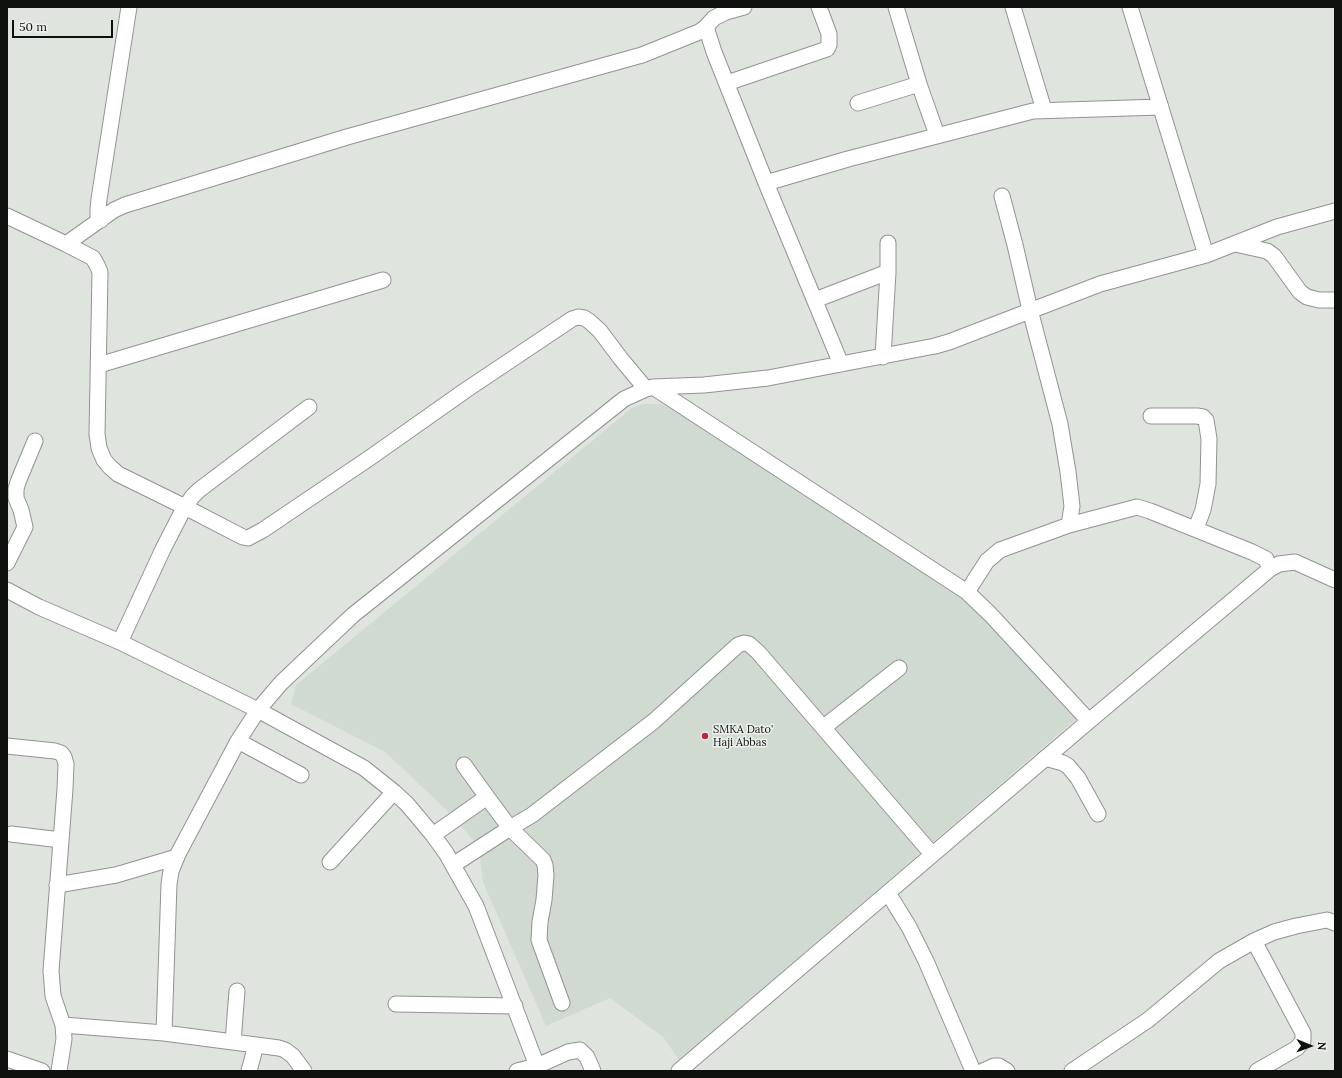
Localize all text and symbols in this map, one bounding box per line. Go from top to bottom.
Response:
scale bar [14,12,115,38]
text: 50 m [19,19,47,34]
place label: SMKA Dato' Haji Abbas [713,723,773,749]
marker: SMKA Dato' Haji Abbas [700,731,710,741]
north arrow [1290,1026,1330,1066]
text: N [1315,1042,1329,1051]

